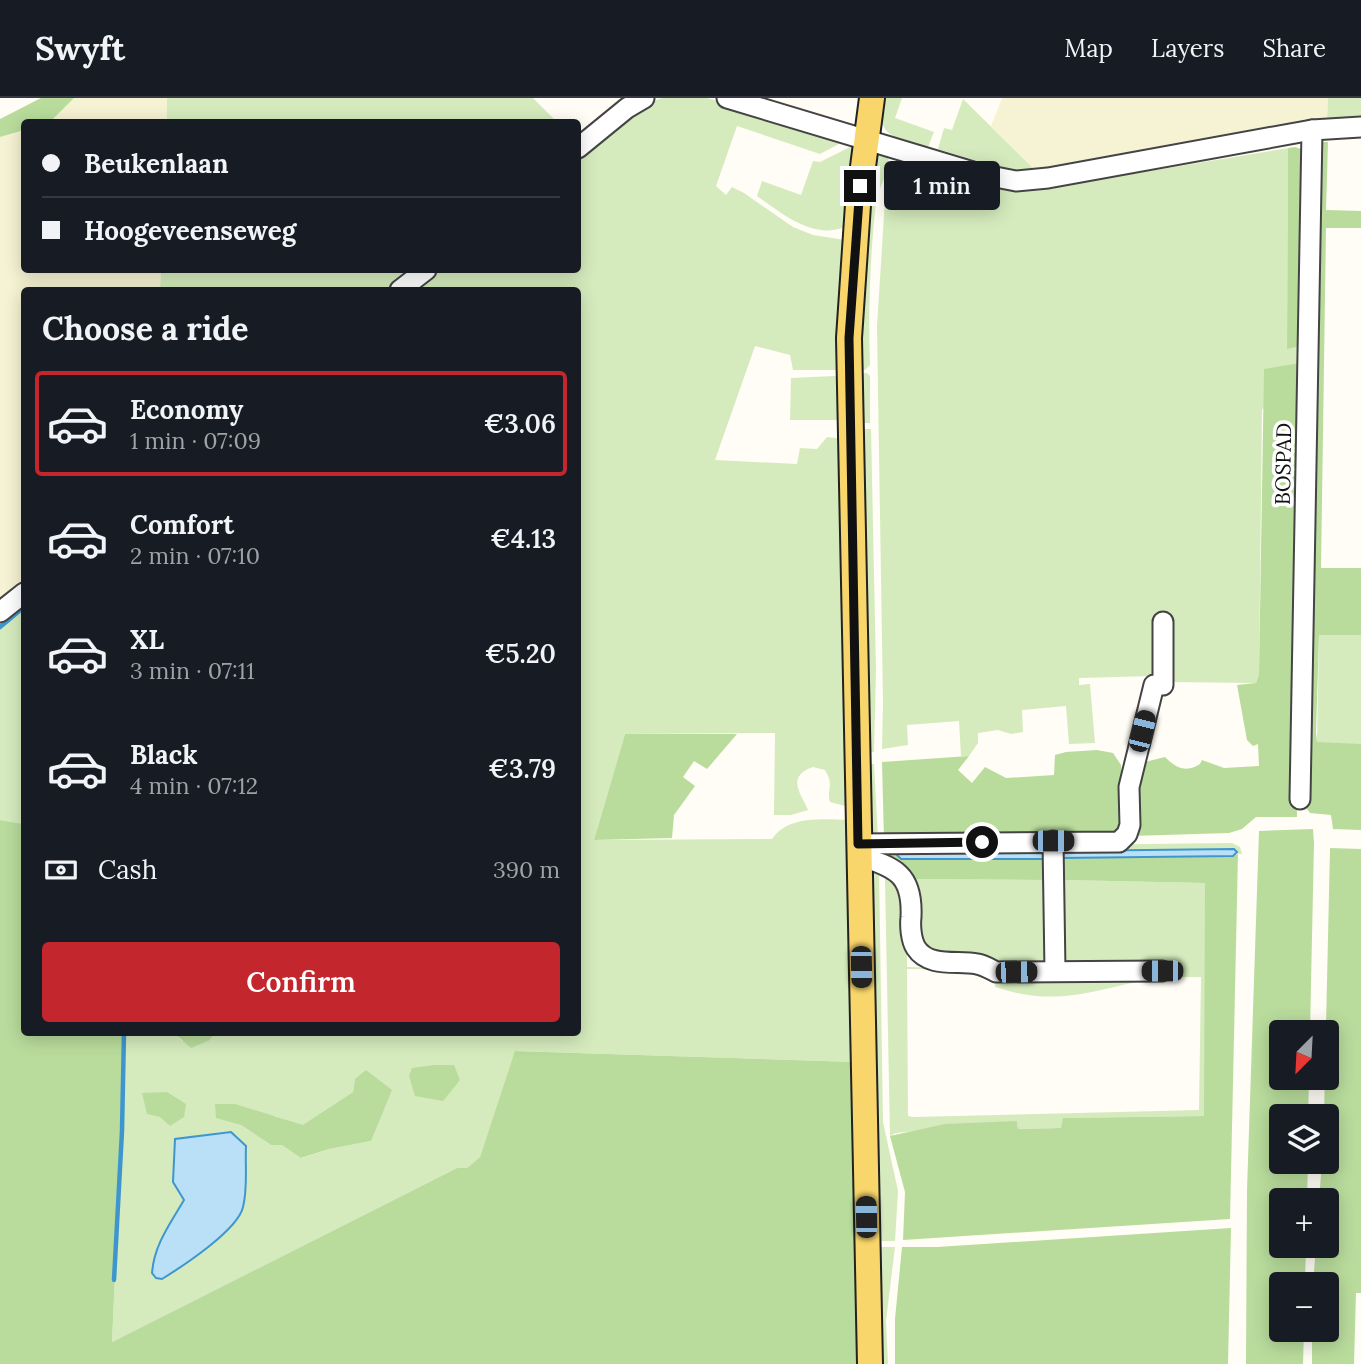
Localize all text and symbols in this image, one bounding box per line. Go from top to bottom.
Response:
text: Swyft [35,27,125,69]
text: Map [1064,33,1113,64]
text: Layers [1151,33,1224,64]
text: Share [1262,33,1326,64]
text: Beukenlaan [84,147,229,180]
callout: 1 min [884,162,1000,210]
route end [844,170,876,202]
text: 1 min [913,171,971,200]
text: Hoogeveenseweg [84,214,296,247]
text: Choose a ride [42,308,249,349]
icon: car [46,392,109,455]
text: Economy [130,393,243,426]
text: €3.06 [484,407,556,440]
street label: BOSPAD [1269,423,1297,505]
text: 1 min · 07:09 [130,426,261,455]
icon: car [46,507,109,570]
text: Comfort [130,508,234,541]
text: €4.13 [490,522,556,555]
text: 2 min · 07:10 [130,541,260,570]
icon: car [46,622,109,685]
text: XL [130,623,164,656]
text: €5.20 [485,637,556,670]
text: 3 min · 07:11 [130,656,255,685]
car [1127,708,1158,754]
icon: car [46,737,109,800]
text: Black [130,738,198,771]
text: €3.79 [488,752,556,785]
text: 4 min · 07:12 [130,771,258,800]
route start [966,826,998,858]
car [1033,831,1075,852]
icon: cash [42,851,80,889]
text: Cash [98,853,157,886]
text: 390 m [493,855,560,884]
button: Confirm [42,942,560,1022]
car [851,946,872,988]
car [995,961,1038,983]
car [1142,961,1184,982]
north arrow [1269,1020,1339,1090]
map controls [1269,1020,1339,1342]
button: layers [1269,1104,1339,1174]
button: + [1269,1188,1339,1258]
car [856,1196,877,1238]
button: − [1269,1272,1339,1342]

